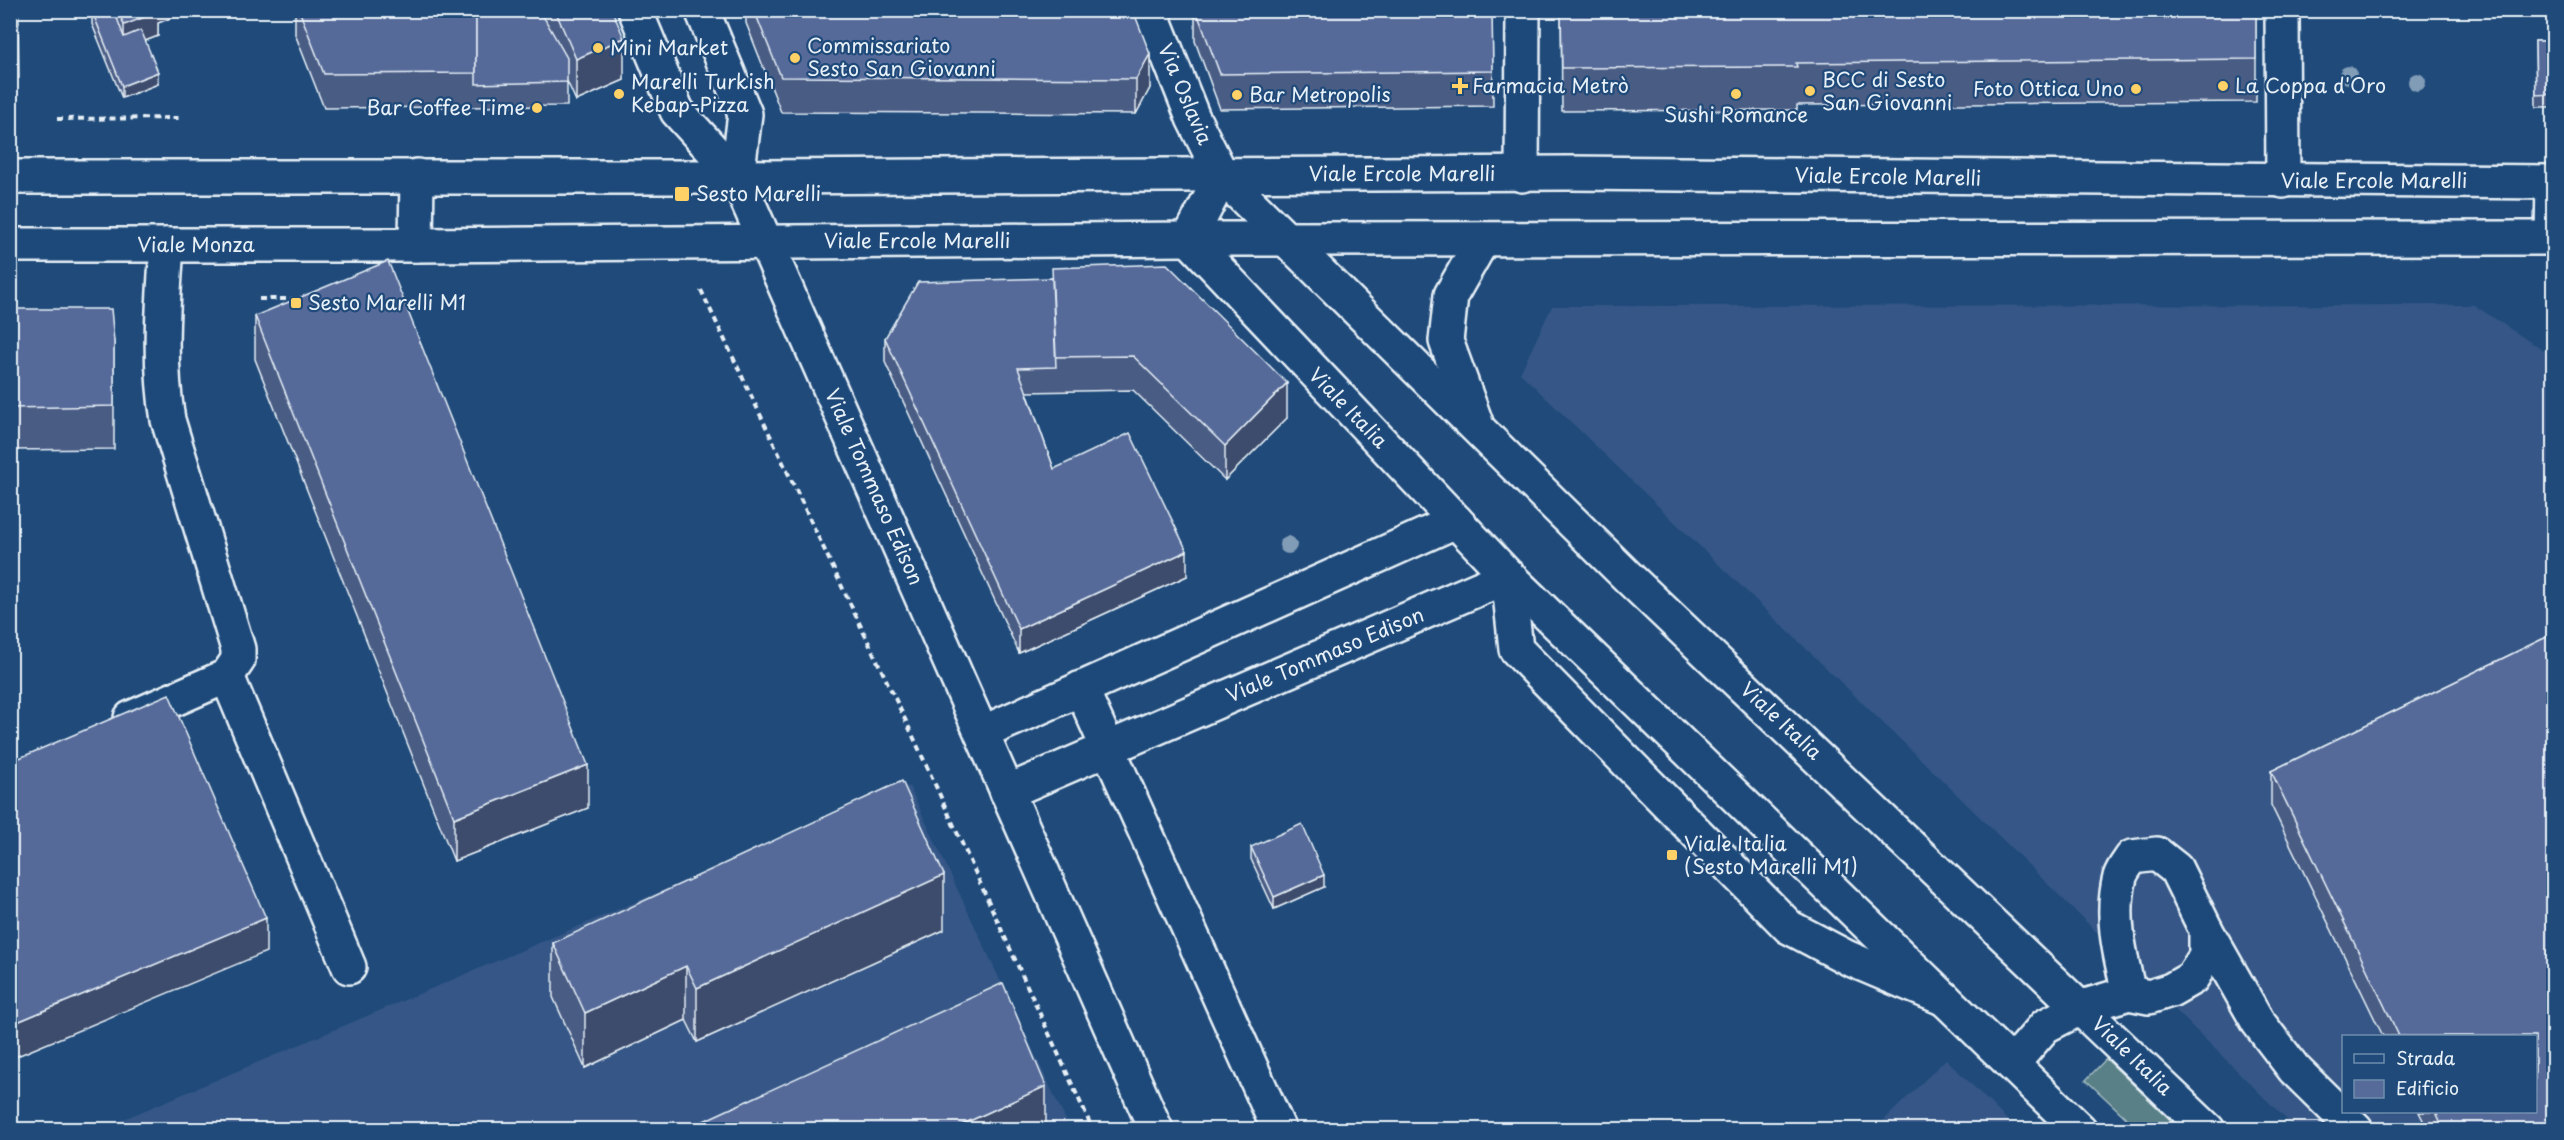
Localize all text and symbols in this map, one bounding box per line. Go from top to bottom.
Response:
place label: Commissariato Sesto San Giovanni [807,30,996,83]
place label: Mini Market [610,32,728,62]
street label: Via Oslavia [1151,38,1221,150]
marker: Mini Market [591,41,605,55]
marker: Commissariato Sesto San Giovanni [788,51,802,65]
place label: BCC di Sesto San Giovanni [1822,64,1953,117]
place label: Marelli Turkish Kebap-Pizza [631,66,775,119]
place label: Farmacia Metrò [1472,70,1629,100]
place label: La Coppa d'Oro [2235,70,2386,100]
place label: Foto Ottica Uno [1973,73,2124,103]
place label: Bar Metropolis [1249,79,1391,109]
marker: Farmacia Metrò [1453,79,1467,93]
marker: La Coppa d'Oro [2216,79,2230,93]
marker: Foto Ottica Uno [2129,82,2143,96]
marker: BCC di Sesto San Giovanni [1803,84,1817,98]
marker: Marelli Turkish Kebap-Pizza [612,87,626,101]
marker: Sushi Romance [1729,87,1743,101]
marker: Bar Metropolis [1230,88,1244,102]
place label: Bar Coffee Time [366,92,525,122]
place label: Sushi Romance [1664,99,1808,129]
marker: Bar Coffee Time [530,101,544,115]
street label: Viale Ercole Marelli [1309,158,1495,188]
street label: Viale Ercole Marelli [1794,159,1982,193]
street label: Viale Ercole Marelli [2281,165,2467,195]
place label: Sesto Marelli [696,178,821,208]
marker: Sesto Marelli [673,185,691,203]
street label: Viale Ercole Marelli [824,225,1010,255]
street label: Viale Monza [137,229,255,259]
place label: Sesto Marelli M1 [308,287,466,317]
marker: Sesto Marelli M1 [289,296,303,310]
street label: Viale Italia [1302,360,1396,455]
street label: Viale Tommaso Edison [818,383,932,590]
street label: Viale Tommaso Edison [1221,599,1428,709]
street label: Viale Italia [1734,674,1830,767]
place label: Viale Italia (Sesto Marelli M1) [1684,828,1858,881]
marker: Viale Italia (Sesto Marelli M1) [1665,848,1679,862]
street label: Viale Italia [2085,1009,2181,1102]
legend [2342,1035,2537,1113]
text: Strada [2396,1044,2456,1071]
text: Edificio [2396,1074,2459,1101]

